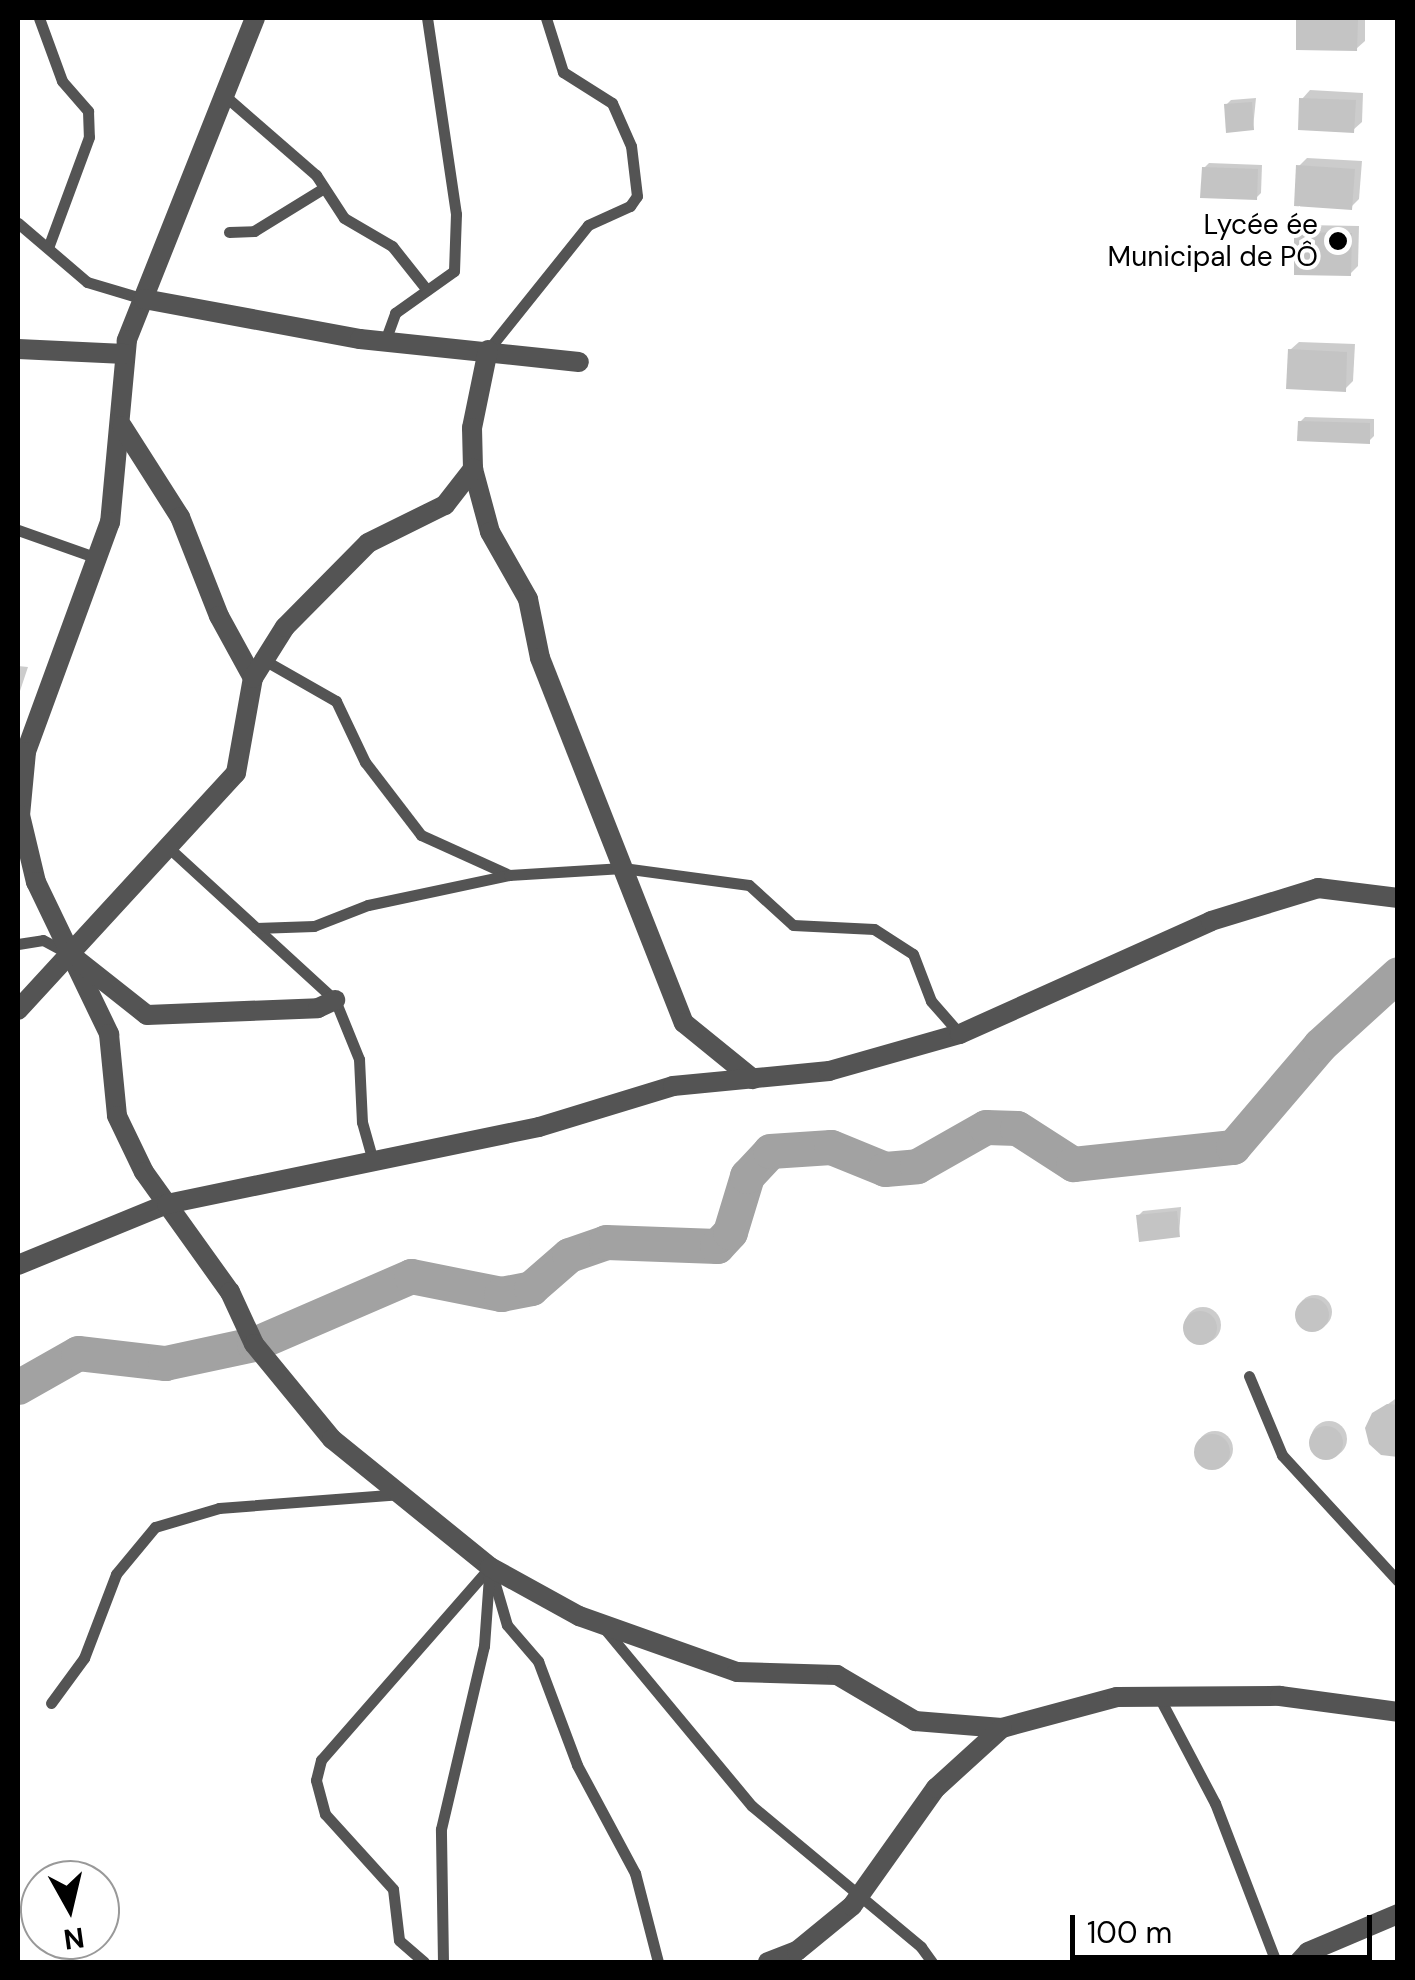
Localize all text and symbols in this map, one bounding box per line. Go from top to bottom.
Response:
place label: Lycée ée Municipal de PÔ [1108,208,1318,274]
marker: Lycée ée Municipal de PÔ [1327,230,1349,252]
north arrow [20,1860,120,1960]
scale bar [1075,1895,1378,1957]
text: 100 m [1087,1913,1172,1952]
text: N [61,1918,87,1958]

